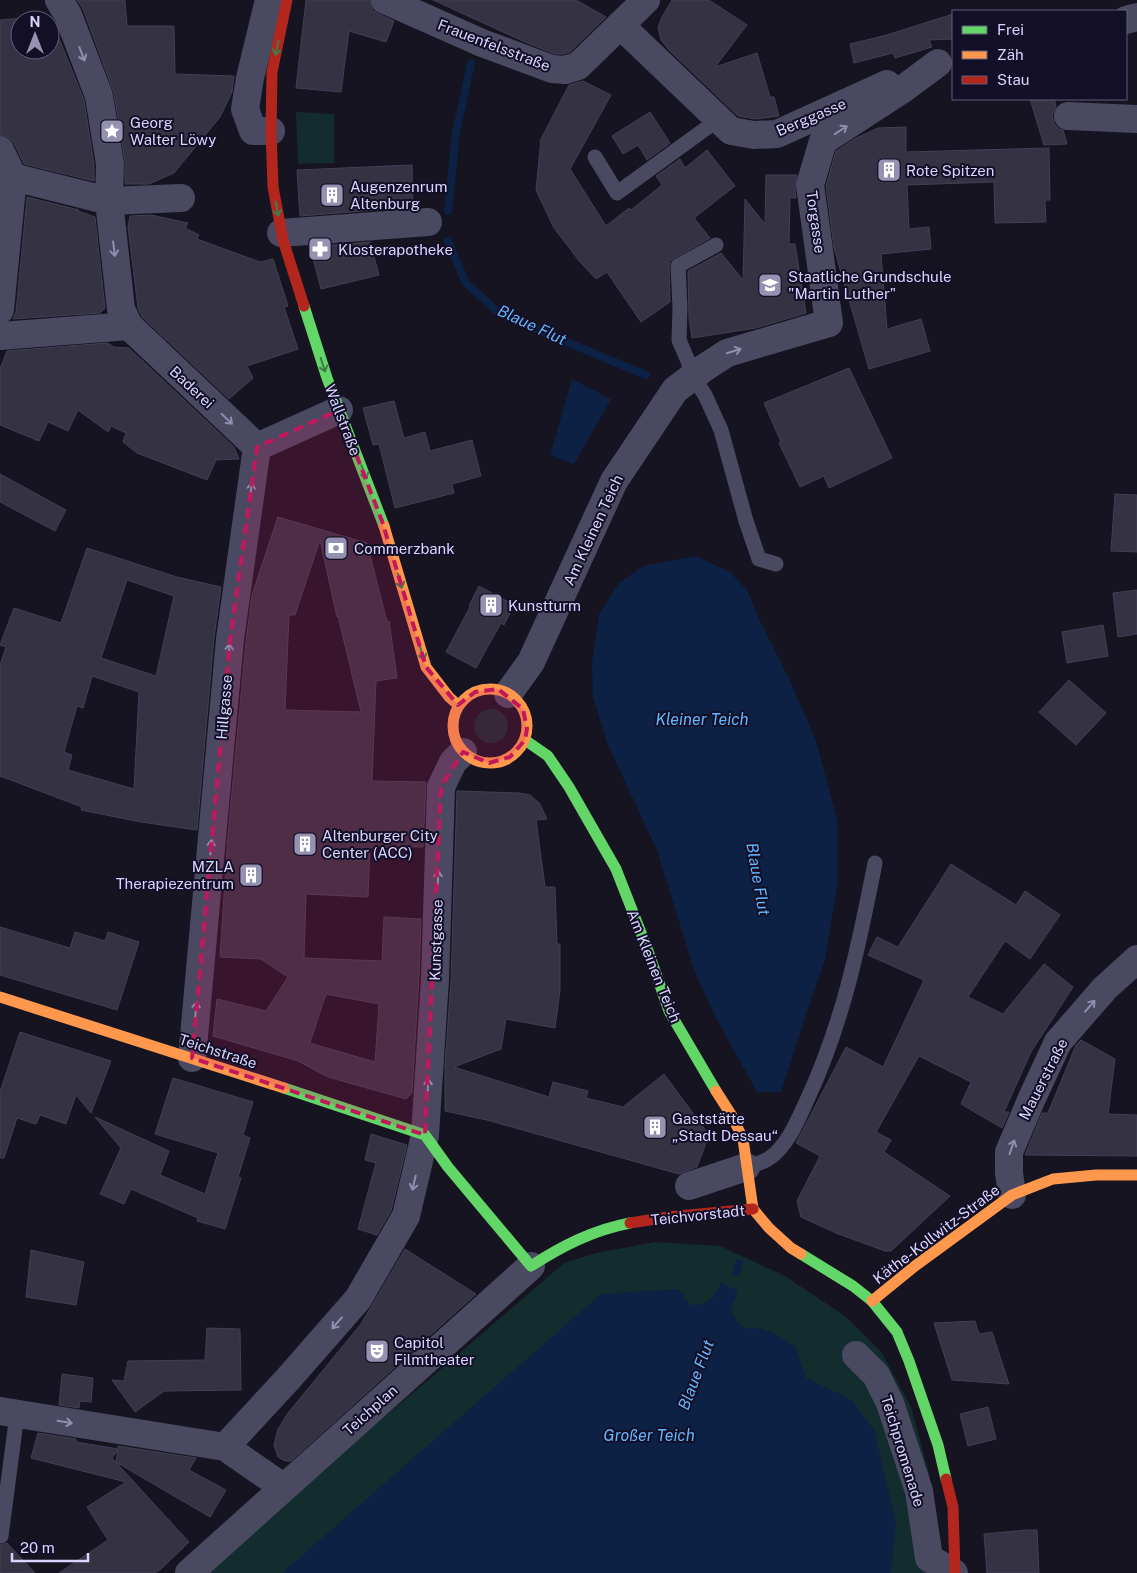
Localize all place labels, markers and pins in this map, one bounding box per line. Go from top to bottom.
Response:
place label: Georg Walter Löwy [130,114,216,148]
place icon: Georg Walter Löwy [99,118,125,144]
building icon: Rote Spitzen [876,157,902,183]
place label: Rote Spitzen [906,162,995,179]
place label: Augenzenrum Altenburg [350,178,447,212]
building icon: Augenzenrum Altenburg [319,182,345,208]
pharmacy icon: Klosterapotheke [307,236,333,262]
place label: Klosterapotheke [338,241,453,258]
place label: Staatliche Grundschule "Martin Luther" [788,268,952,302]
school or university icon: Staatliche Grundschule "Martin Luther" [757,272,783,298]
bank icon: Commerzbank [323,535,349,561]
place label: Commerzbank [354,540,455,557]
building icon: Kunstturm [478,592,504,618]
place label: Kunstturm [508,597,581,614]
place label: Altenburger City Center (ACC) [322,827,438,861]
building icon: Altenburger City Center (ACC) [292,831,318,857]
place label: MZLA Therapiezentrum [116,858,234,892]
building icon: MZLA Therapiezentrum [238,862,264,888]
place label: Gaststätte „Stadt Dessau“ [672,1110,778,1144]
building icon: Gaststätte „Stadt Dessau“ [642,1114,668,1140]
place label: Capitol Filmtheater [394,1334,475,1368]
theatre icon: Capitol Filmtheater [364,1338,390,1364]

